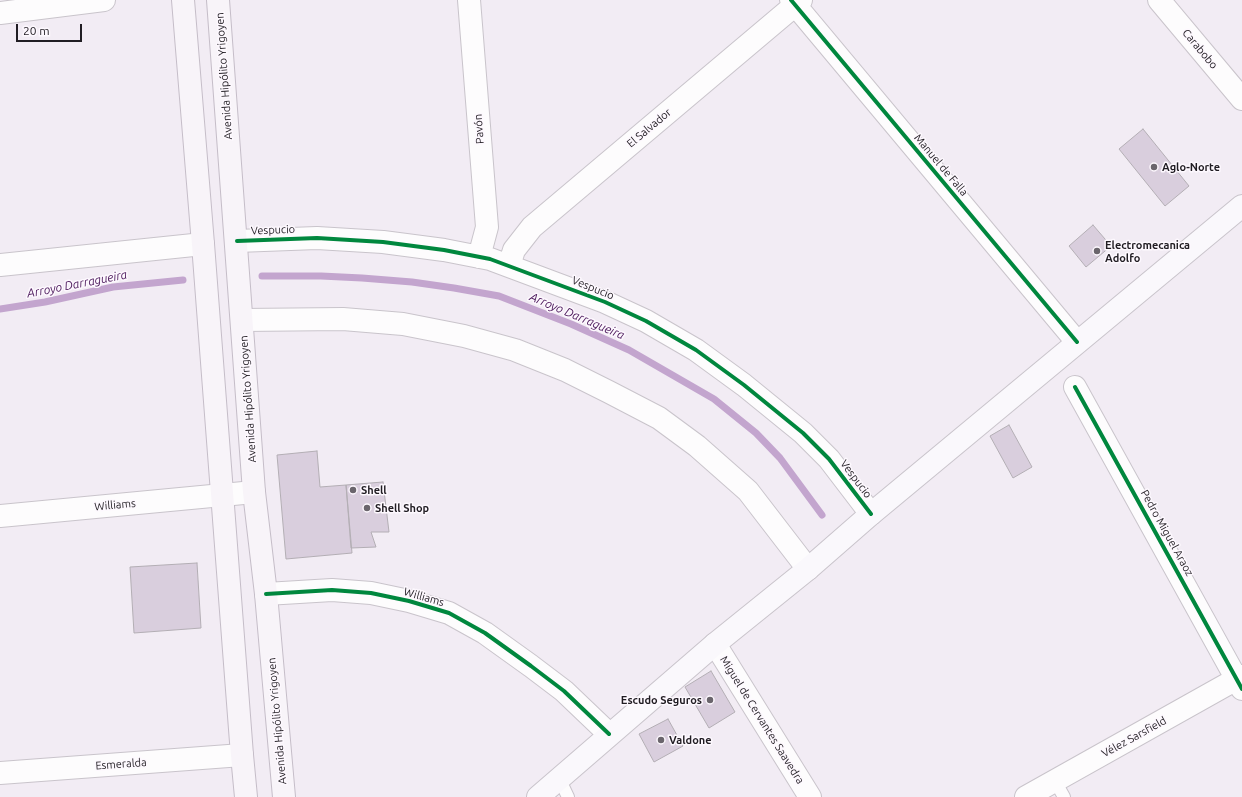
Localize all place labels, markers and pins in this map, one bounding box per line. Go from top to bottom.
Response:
place label: Aglo-Norte [1162,160,1220,174]
marker: Aglo-Norte [1149,162,1159,172]
place label: Electromecanica Adolfo [1105,238,1190,264]
marker: Electromecanica Adolfo [1092,246,1102,256]
place label: Shell [361,483,387,497]
marker: Shell [348,485,358,495]
place label: Shell Shop [375,501,429,515]
marker: Shell Shop [362,503,372,513]
place label: Escudo Seguros [621,693,702,707]
marker: Escudo Seguros [705,695,715,705]
place label: Valdone [669,733,712,747]
marker: Valdone [656,735,666,745]

